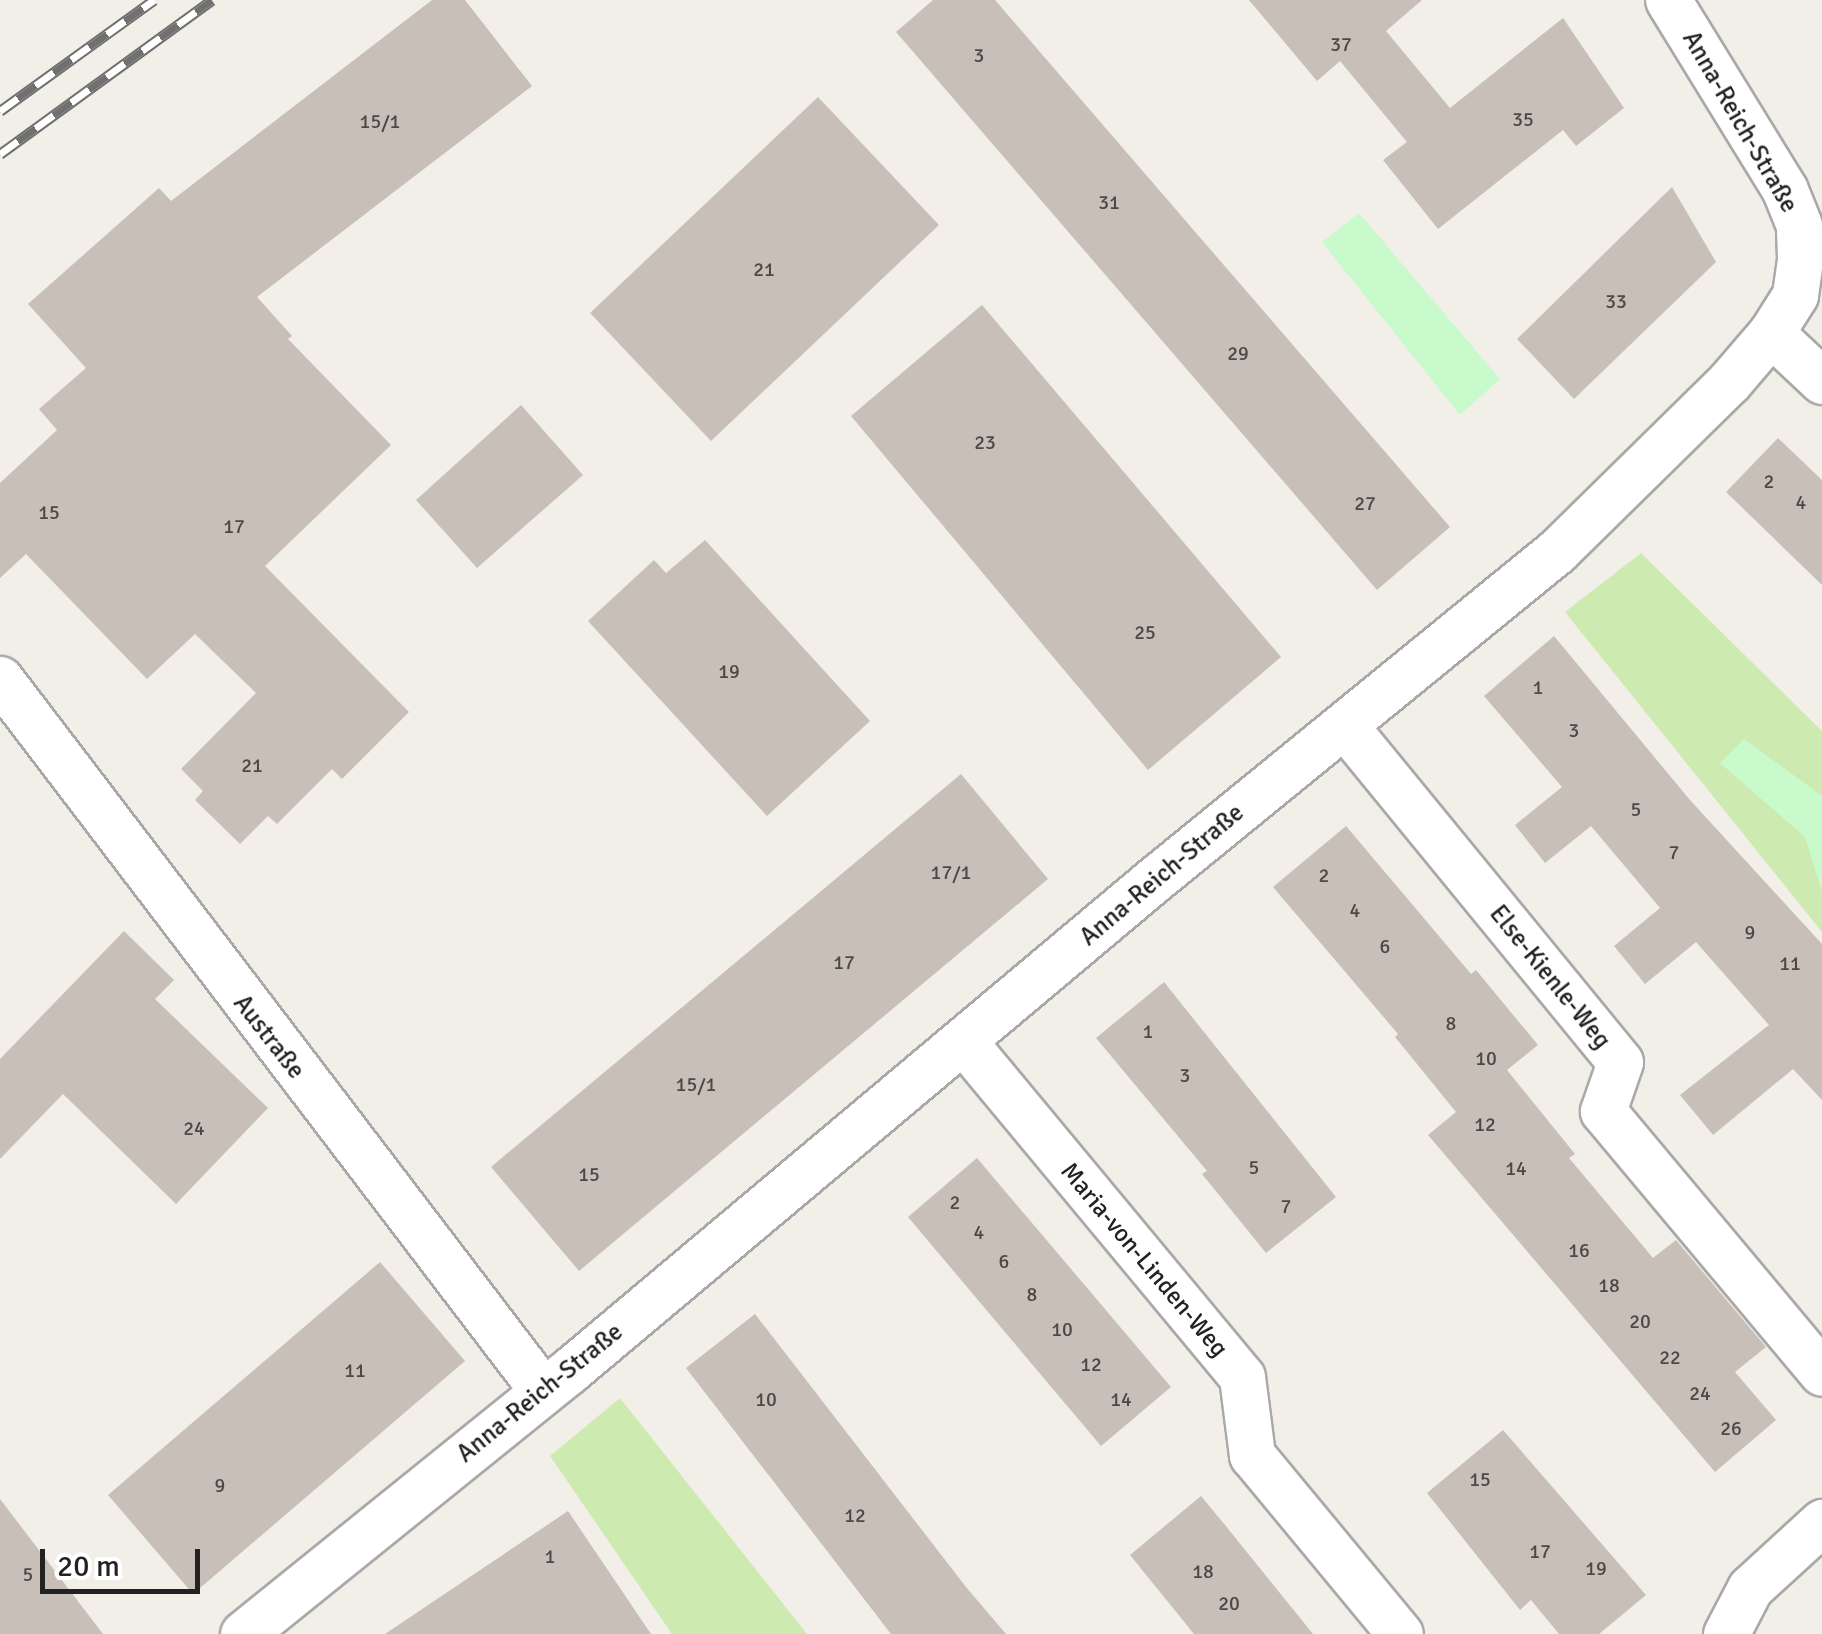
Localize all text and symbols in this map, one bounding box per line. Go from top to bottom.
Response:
street label: Anna-Reich-Straße [1676,26,1804,218]
house number: 37 [1330,32,1352,56]
house number: 3 [974,43,984,67]
house number: 35 [1512,107,1534,131]
house number: 15/1 [360,109,400,133]
house number: 31 [1098,190,1120,214]
house number: 21 [753,257,775,281]
house number: 33 [1605,289,1627,313]
house number: 29 [1227,341,1249,365]
house number: 23 [974,430,996,454]
house number: 2 [1764,469,1774,493]
house number: 4 [1796,490,1806,514]
house number: 27 [1354,491,1376,515]
house number: 15 [38,500,60,524]
house number: 17 [223,514,245,538]
house number: 25 [1134,620,1156,644]
house number: 19 [718,659,740,683]
house number: 1 [1533,675,1543,699]
house number: 3 [1569,718,1579,742]
house number: 21 [241,753,263,777]
house number: 5 [1631,797,1641,821]
street label: Anna-Reich-Straße [1074,798,1250,952]
house number: 7 [1669,840,1679,864]
house number: 17/1 [931,860,971,884]
house number: 2 [1319,863,1329,887]
house number: 4 [1350,898,1360,922]
street label: Else-Kienle-Weg [1483,899,1617,1055]
house number: 9 [1745,920,1755,944]
house number: 6 [1380,934,1390,958]
house number: 17 [833,950,855,974]
house number: 11 [1779,951,1801,975]
street label: Austraße [227,989,311,1085]
house number: 8 [1446,1011,1456,1035]
house number: 1 [1143,1019,1153,1043]
house number: 10 [1475,1046,1497,1070]
house number: 3 [1180,1063,1190,1087]
house number: 15/1 [676,1072,716,1096]
house number: 12 [1474,1112,1496,1136]
house number: 24 [183,1116,205,1140]
house number: 5 [1249,1155,1259,1179]
house number: 14 [1505,1156,1527,1180]
street label: Maria-von-Linden-Weg [1054,1157,1234,1363]
house number: 15 [578,1162,600,1186]
house number: 2 [950,1190,960,1214]
house number: 7 [1281,1194,1291,1218]
house number: 4 [974,1220,984,1244]
house number: 16 [1568,1238,1590,1262]
house number: 6 [999,1249,1009,1273]
house number: 18 [1598,1273,1620,1297]
house number: 8 [1027,1282,1037,1306]
house number: 20 [1629,1309,1651,1333]
street label: Anna-Reich-Straße [451,1317,629,1469]
house number: 10 [1051,1317,1073,1341]
house number: 22 [1659,1345,1681,1369]
house number: 12 [1080,1352,1102,1376]
house number: 11 [344,1358,366,1382]
house number: 24 [1689,1381,1711,1405]
house number: 10 [755,1387,777,1411]
house number: 14 [1110,1387,1132,1411]
house number: 26 [1720,1416,1742,1440]
house number: 15 [1469,1467,1491,1491]
house number: 9 [215,1473,225,1497]
house number: 12 [844,1503,866,1527]
scale bar [45,1529,205,1591]
house number: 17 [1529,1539,1551,1563]
house number: 1 [545,1544,555,1568]
text: 20 m [57,1548,120,1585]
house number: 19 [1585,1556,1607,1580]
house number: 18 [1192,1559,1214,1583]
house number: 5 [23,1562,33,1586]
house number: 20 [1218,1591,1240,1615]

